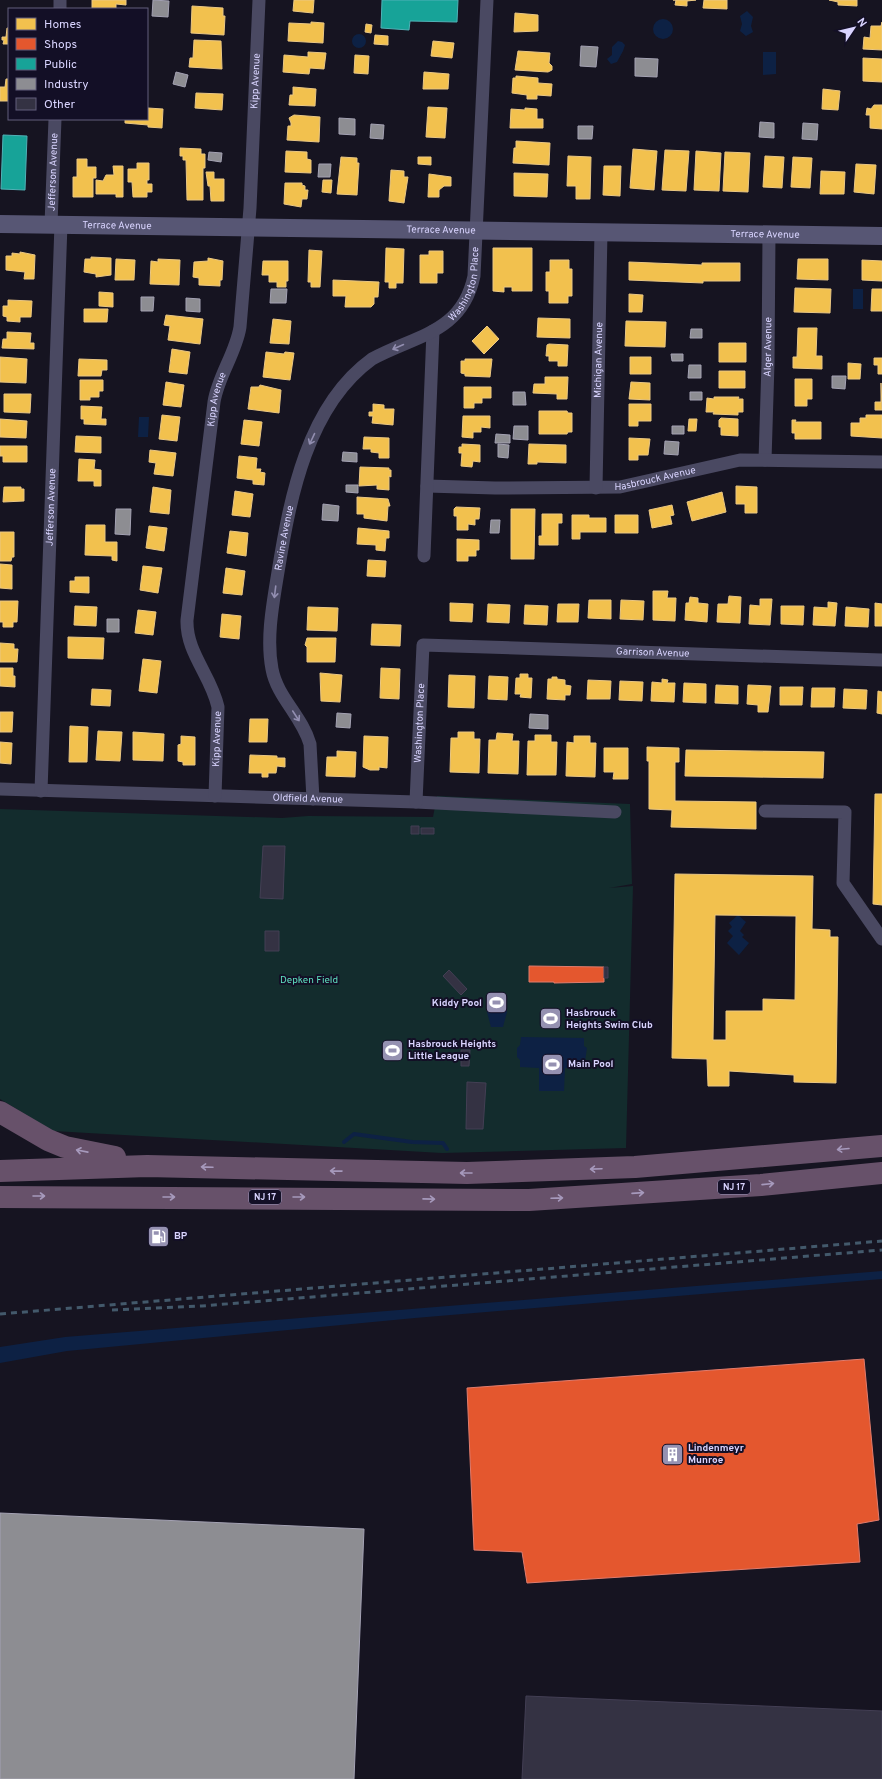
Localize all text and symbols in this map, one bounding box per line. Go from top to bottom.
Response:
legend [8,8,148,120]
north arrow [834,8,874,48]
text: N [853,16,869,30]
text: Homes [44,17,81,33]
text: Shops [44,37,77,53]
street label: Kipp Avenue [248,53,263,109]
text: Public [44,57,77,73]
text: Industry [44,77,89,93]
text: Other [44,97,76,113]
street label: Jefferson Avenue [45,133,61,211]
street label: Terrace Avenue [82,219,152,233]
street label: Terrace Avenue [406,223,476,237]
street label: Terrace Avenue [730,227,800,241]
street label: Washington Place [446,246,482,324]
street label: Alger Avenue [761,317,775,377]
street label: Michigan Avenue [591,322,606,398]
one-way arrow [392,344,404,351]
street label: Kipp Avenue [204,370,229,427]
one-way arrow [308,433,315,445]
street label: Hasbrouck Avenue [614,464,697,494]
street label: Jefferson Avenue [43,468,59,546]
street label: Ravine Avenue [272,504,297,572]
one-way arrow [271,585,278,598]
street label: Garrison Avenue [616,645,690,660]
street label: Washington Place [411,683,428,763]
one-way arrow [292,710,300,721]
street label: Kipp Avenue [209,711,224,767]
street label: Oldfield Avenue [272,791,343,806]
park label: Depken Field [280,974,338,987]
sports icon: Kiddy Pool [484,990,510,1016]
place label: Kiddy Pool [432,997,482,1010]
sports icon: Hasbrouck Heights Swim Club [538,1006,564,1032]
place label: Hasbrouck Heights Swim Club [566,1007,653,1032]
sports icon: Hasbrouck Heights Little League [379,1037,405,1063]
place label: Hasbrouck Heights Little League [408,1038,496,1063]
sports icon: Main Pool [539,1051,565,1077]
place label: Main Pool [568,1058,614,1071]
one-way arrow [837,1146,850,1153]
one-way arrow [76,1147,89,1155]
one-way arrow [201,1163,214,1171]
one-way arrow [590,1165,603,1173]
one-way arrow [330,1167,343,1174]
one-way arrow [460,1169,473,1177]
road number: NJ 17 [718,1180,750,1194]
one-way arrow [761,1181,774,1188]
road number: NJ 17 [249,1190,281,1204]
one-way arrow [631,1190,644,1197]
one-way arrow [32,1192,45,1200]
one-way arrow [162,1193,175,1200]
one-way arrow [292,1193,305,1201]
one-way arrow [422,1195,435,1202]
one-way arrow [550,1195,563,1202]
fuel station icon: BP [146,1223,172,1249]
place label: BP [174,1230,188,1243]
building icon: Lindenmeyr Munroe [659,1441,685,1467]
place label: Lindenmeyr Munroe [688,1442,745,1467]

